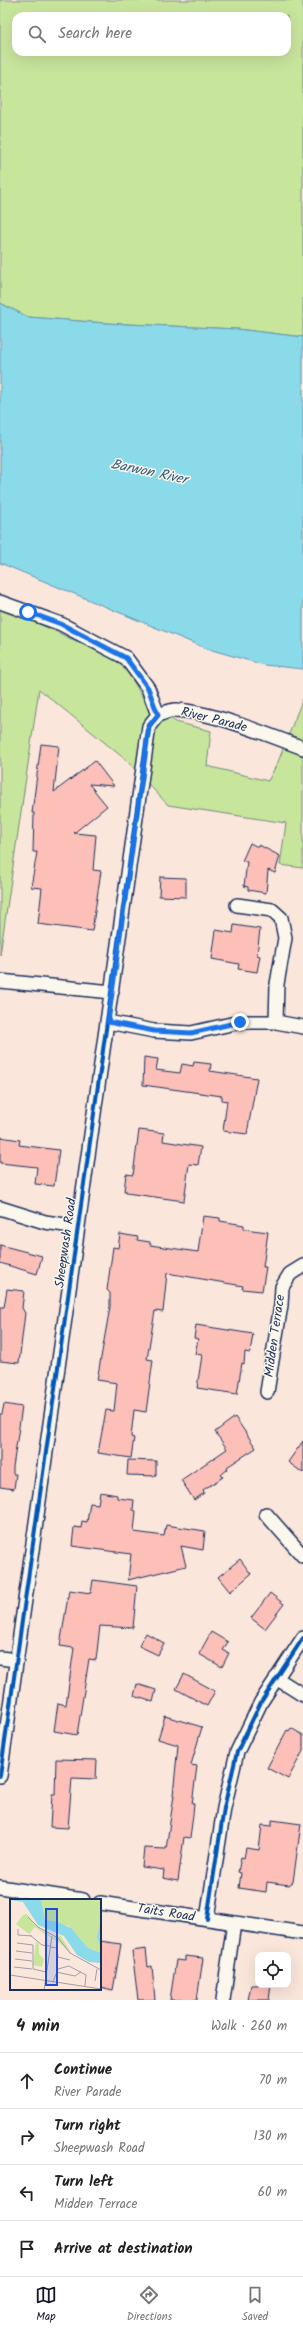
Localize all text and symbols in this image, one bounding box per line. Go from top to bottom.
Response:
search box [12,12,291,56]
text: Search here [58,22,132,46]
icon: search [26,23,48,45]
water label: Barwon River [109,453,192,491]
route start [19,603,37,621]
street label: River Parade [179,702,249,738]
route end [231,1013,249,1031]
street label: Sheepwash Road [49,1196,83,1289]
street label: Midden Terrace [259,1293,291,1379]
street label: Taits Road [136,1898,197,1928]
inset map [10,1899,101,1990]
map controls [255,1952,291,1988]
button: locate [255,1952,291,1988]
text: 4 min [16,2013,60,2040]
text: Walk · 260 m [211,2016,287,2037]
text: Continue [54,2058,112,2082]
icon: ahead [16,2070,38,2092]
text: 70 m [259,2070,287,2091]
text: River Parade [54,2082,121,2103]
text: Turn right [54,2114,121,2138]
icon: right [16,2126,38,2148]
text: 130 m [253,2126,287,2147]
text: Sheepwash Road [54,2138,144,2159]
text: Turn left [54,2170,114,2194]
icon: left [16,2182,38,2204]
text: 60 m [258,2182,287,2203]
text: Midden Terrace [54,2194,137,2215]
text: Arrive at destination [54,2237,193,2261]
icon: arrive [16,2238,38,2260]
tab: Map [35,2284,57,2326]
tab: Directions [127,2284,172,2326]
tab: Saved [242,2284,268,2326]

